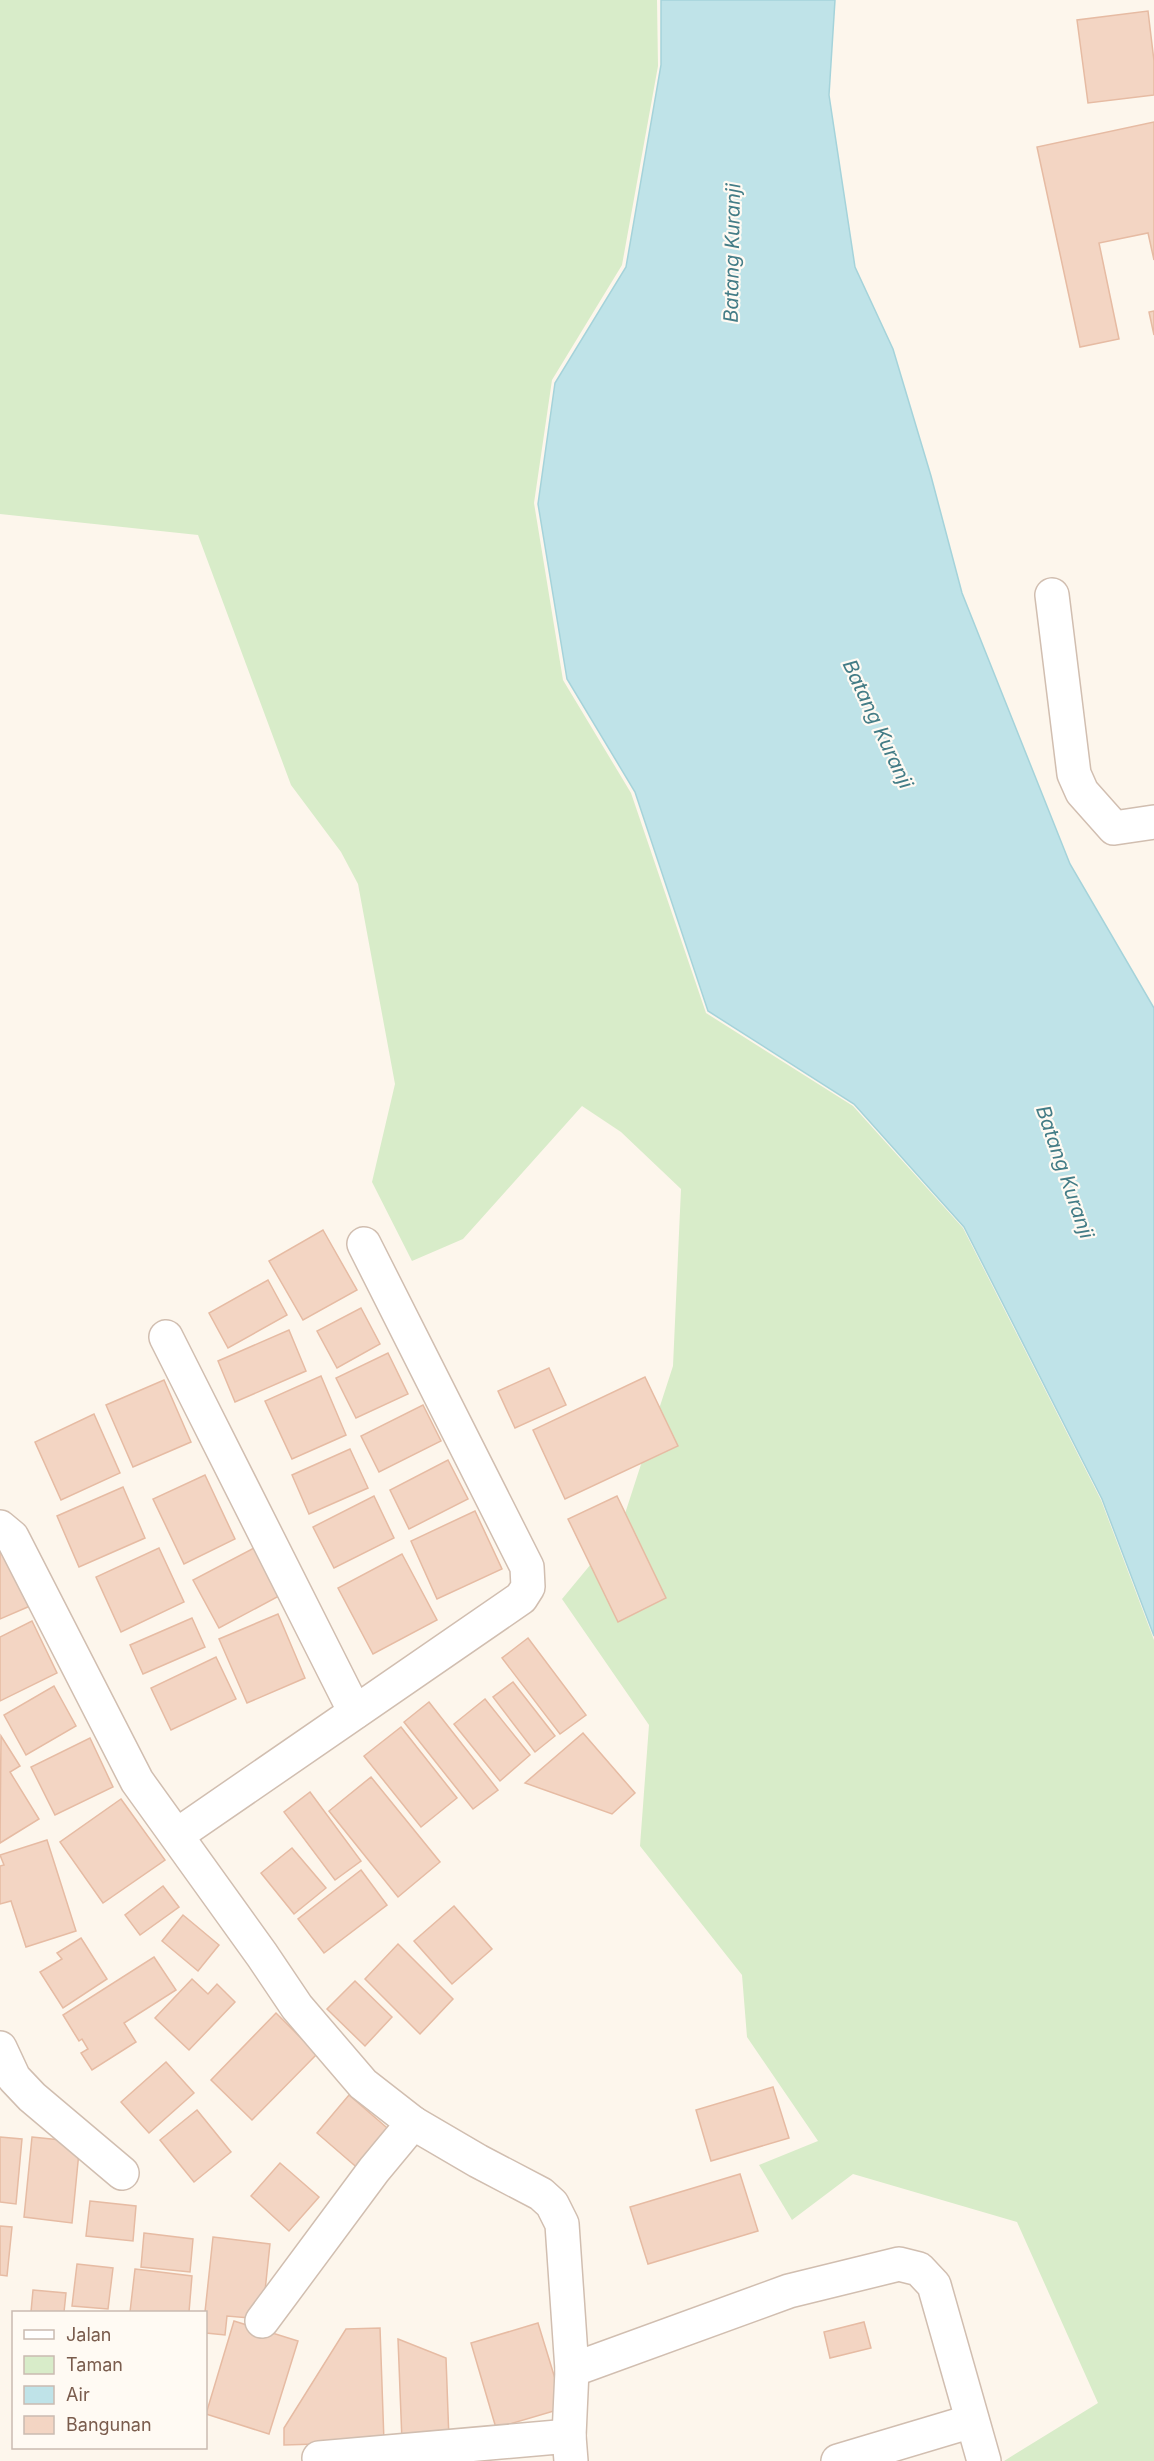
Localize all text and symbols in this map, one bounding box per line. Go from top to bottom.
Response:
water label: Batang Kuranji [719,182,745,323]
water label: Batang Kuranji [838,656,919,793]
water label: Batang Kuranji [1031,1102,1099,1243]
legend [12,2311,207,2449]
text: Jalan [66,2324,111,2345]
text: Taman [66,2354,123,2375]
text: Air [66,2384,90,2405]
text: Bangunan [66,2414,152,2435]

